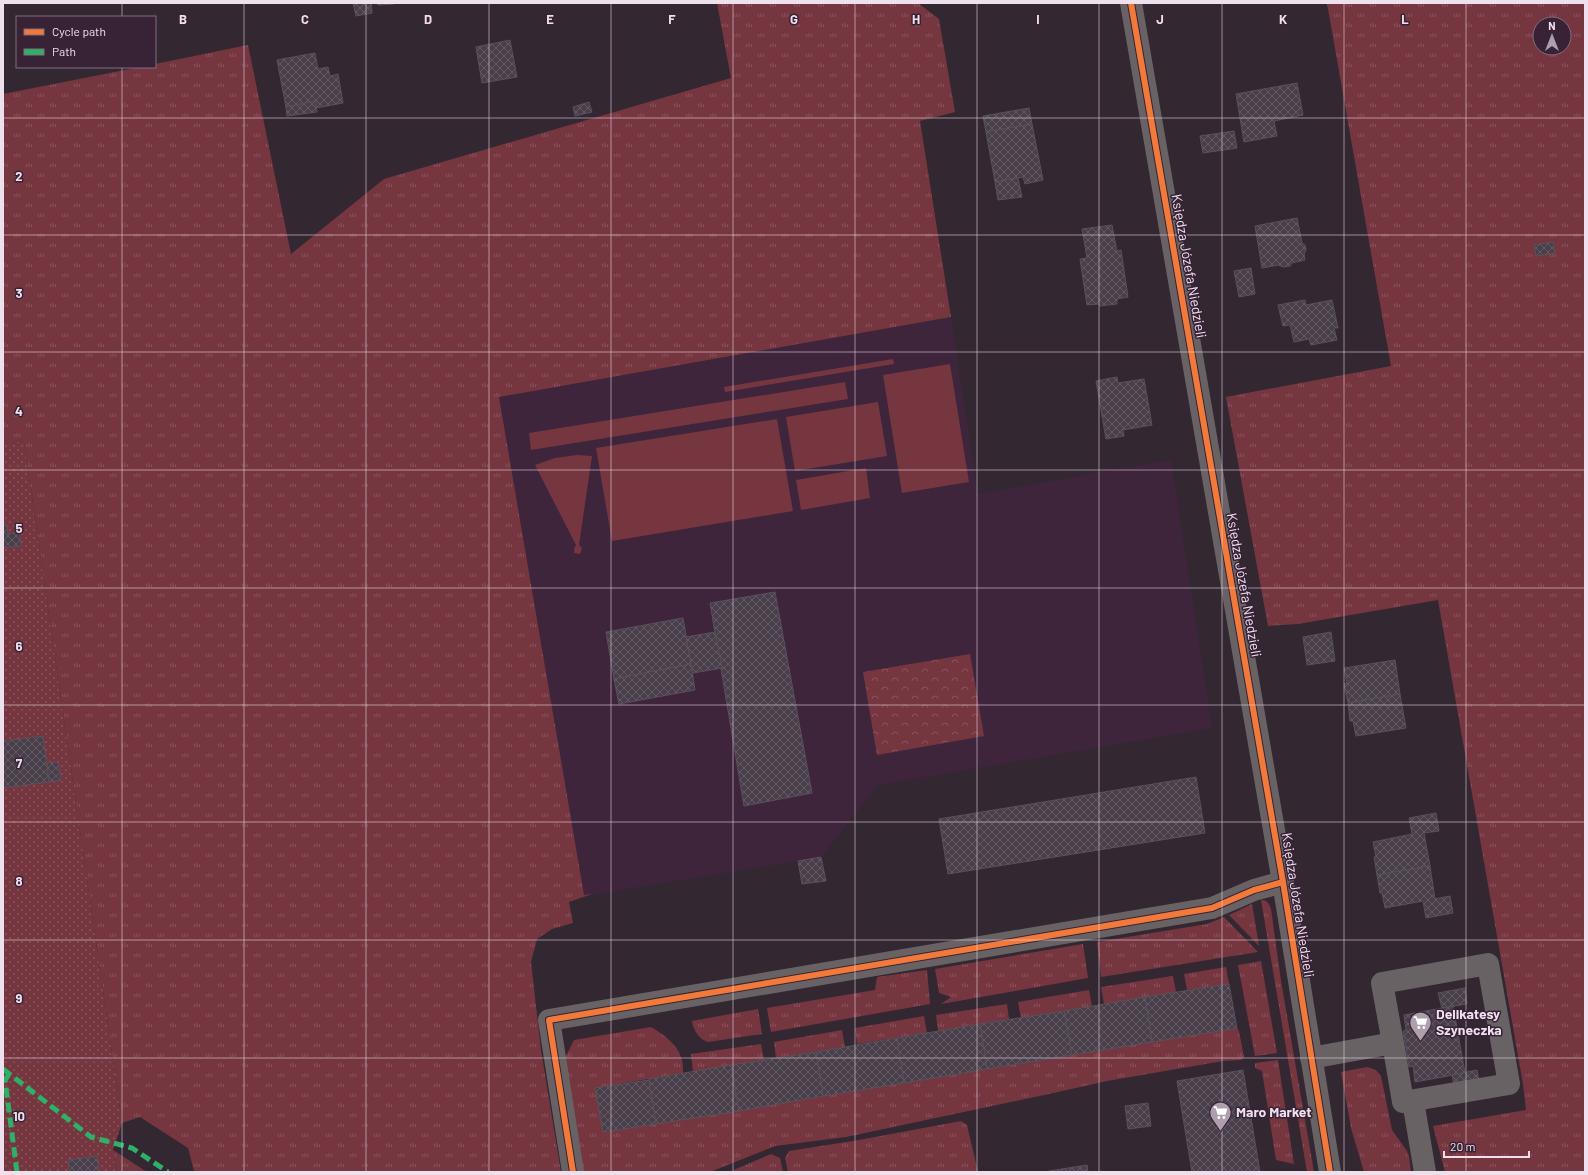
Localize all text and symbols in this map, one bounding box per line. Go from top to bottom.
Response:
text: B [179,11,187,27]
text: C [301,11,309,27]
text: D [424,11,432,27]
text: E [546,11,554,27]
text: F [668,11,676,27]
text: G [790,11,798,27]
text: H [912,11,920,27]
text: I [1036,11,1040,27]
text: J [1156,11,1164,27]
text: K [1279,11,1287,27]
text: L [1401,11,1409,27]
legend [16,16,156,68]
north arrow [1532,16,1572,56]
text: N [1548,19,1556,32]
text: Cycle path [52,24,106,38]
text: Path [52,44,76,58]
text: 2 [15,168,23,184]
street label: Księdza Józefa Niedzieli [1168,192,1211,339]
text: 3 [15,285,23,301]
text: 4 [15,403,23,419]
street label: Księdza Józefa Niedzieli [1223,511,1266,658]
text: 5 [15,520,23,536]
text: 6 [16,638,23,654]
text: 7 [16,755,23,771]
street label: Księdza Józefa Niedzieli [1279,831,1318,978]
text: 8 [15,873,23,889]
text: 9 [16,990,23,1006]
place label: Delikatesy Szyneczka [1436,1005,1502,1038]
supermarket icon: Delikatesy Szyneczka [1407,1009,1433,1042]
supermarket icon: Maro Market [1207,1099,1233,1132]
place label: Maro Market [1236,1103,1312,1120]
text: 10 [13,1108,25,1124]
scale bar [1444,1133,1529,1159]
text: 20 m [1450,1139,1476,1153]

